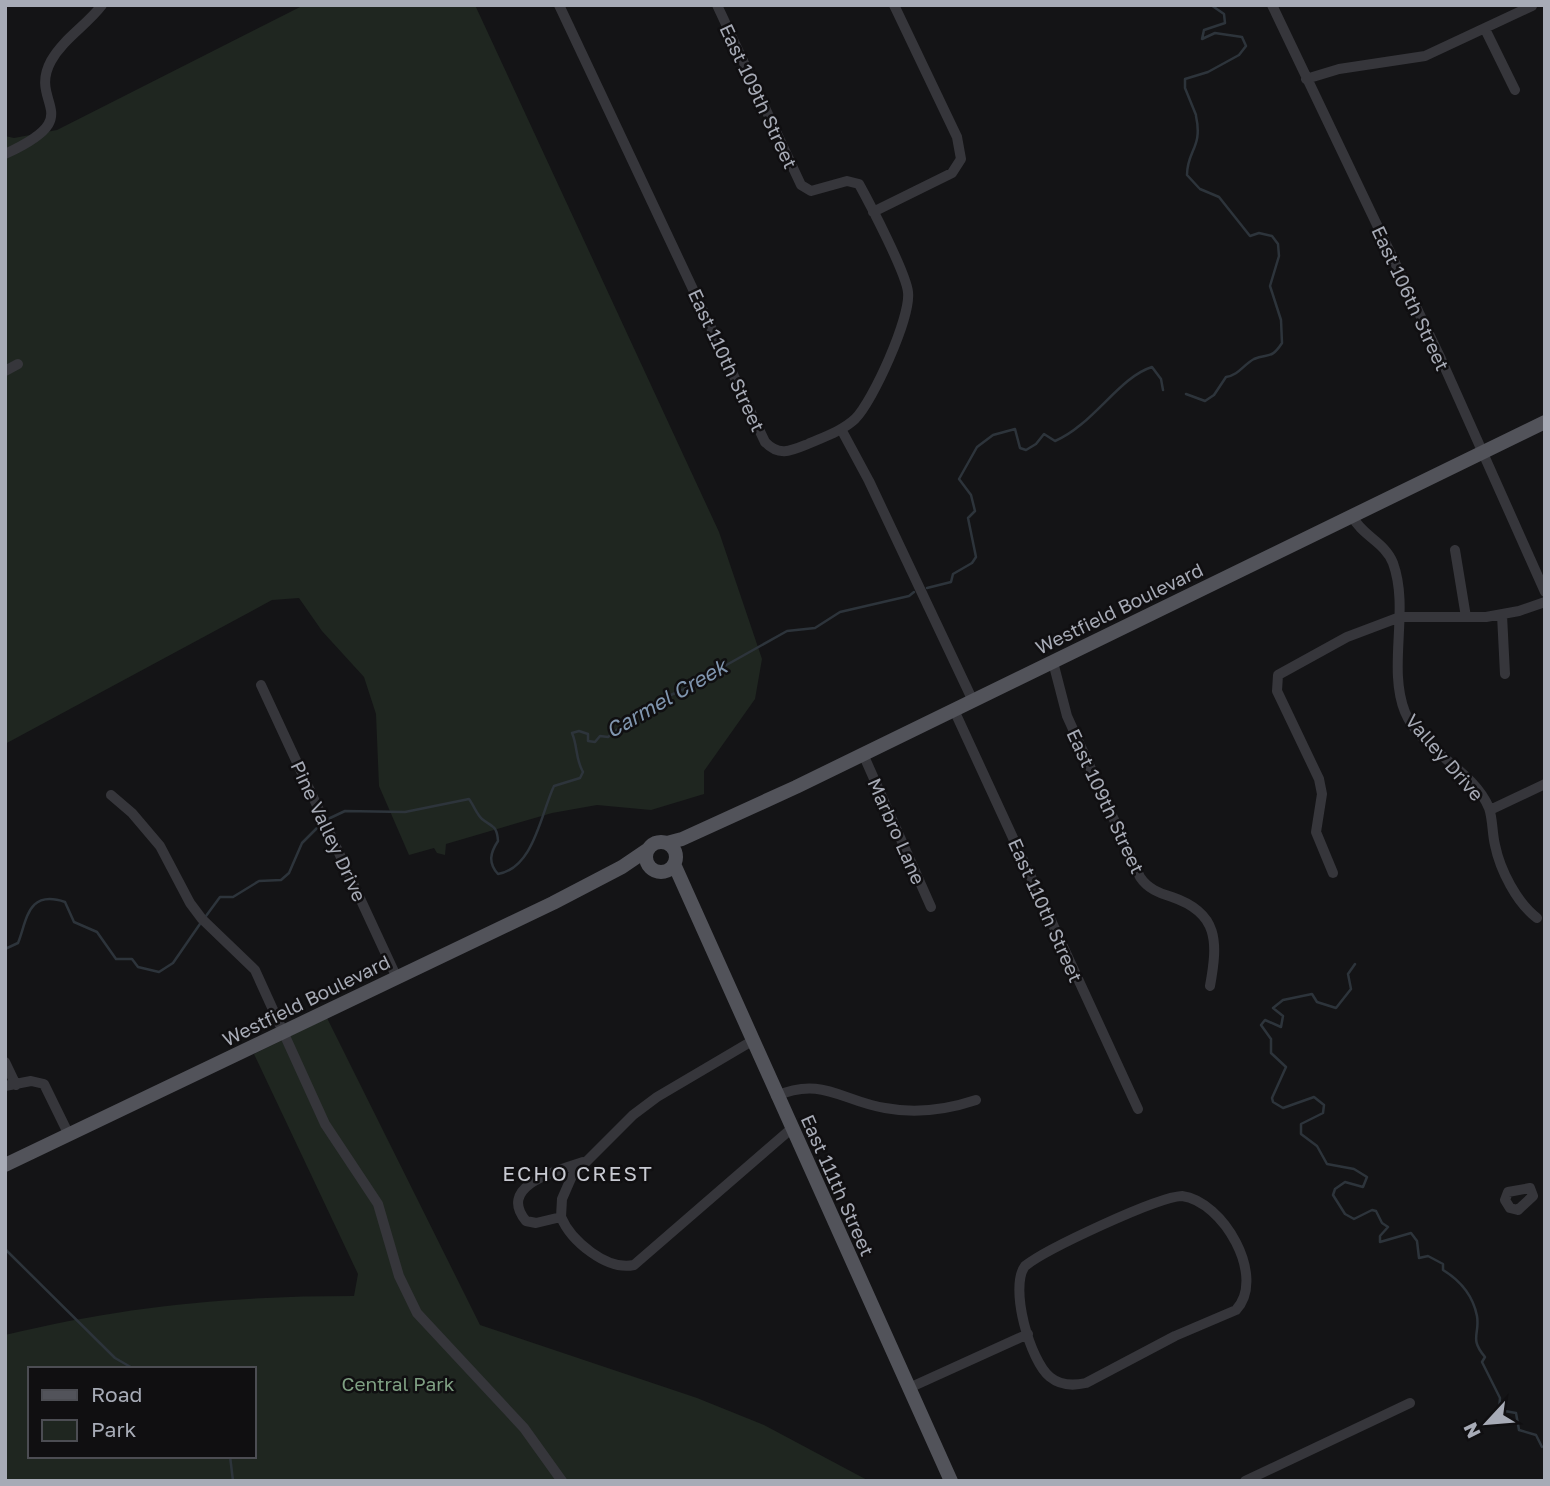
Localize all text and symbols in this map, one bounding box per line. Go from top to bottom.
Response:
street label: East 109th Street [715,20,803,172]
street label: East 106th Street [1367,222,1455,374]
street label: East 110th Street [684,285,770,435]
street label: Westfield Boulevard [1032,557,1206,659]
water label: Carmel Creek [601,652,733,743]
street label: Valley Drive [1401,709,1489,805]
street label: East 109th Street [1062,725,1150,877]
street label: Pine Valley Drive [286,757,372,905]
street label: Marbro Lane [863,774,931,888]
street label: East 110th Street [1004,835,1088,985]
street label: Westfield Boulevard [219,949,393,1051]
street label: East 111th Street [796,1111,880,1259]
district label: ECHO CREST [502,1160,654,1186]
legend [28,1367,256,1458]
park label: Central Park [342,1372,455,1395]
text: Road [91,1381,142,1407]
north arrow [1452,1388,1522,1458]
text: Park [91,1416,137,1442]
text: N [1458,1419,1485,1442]

